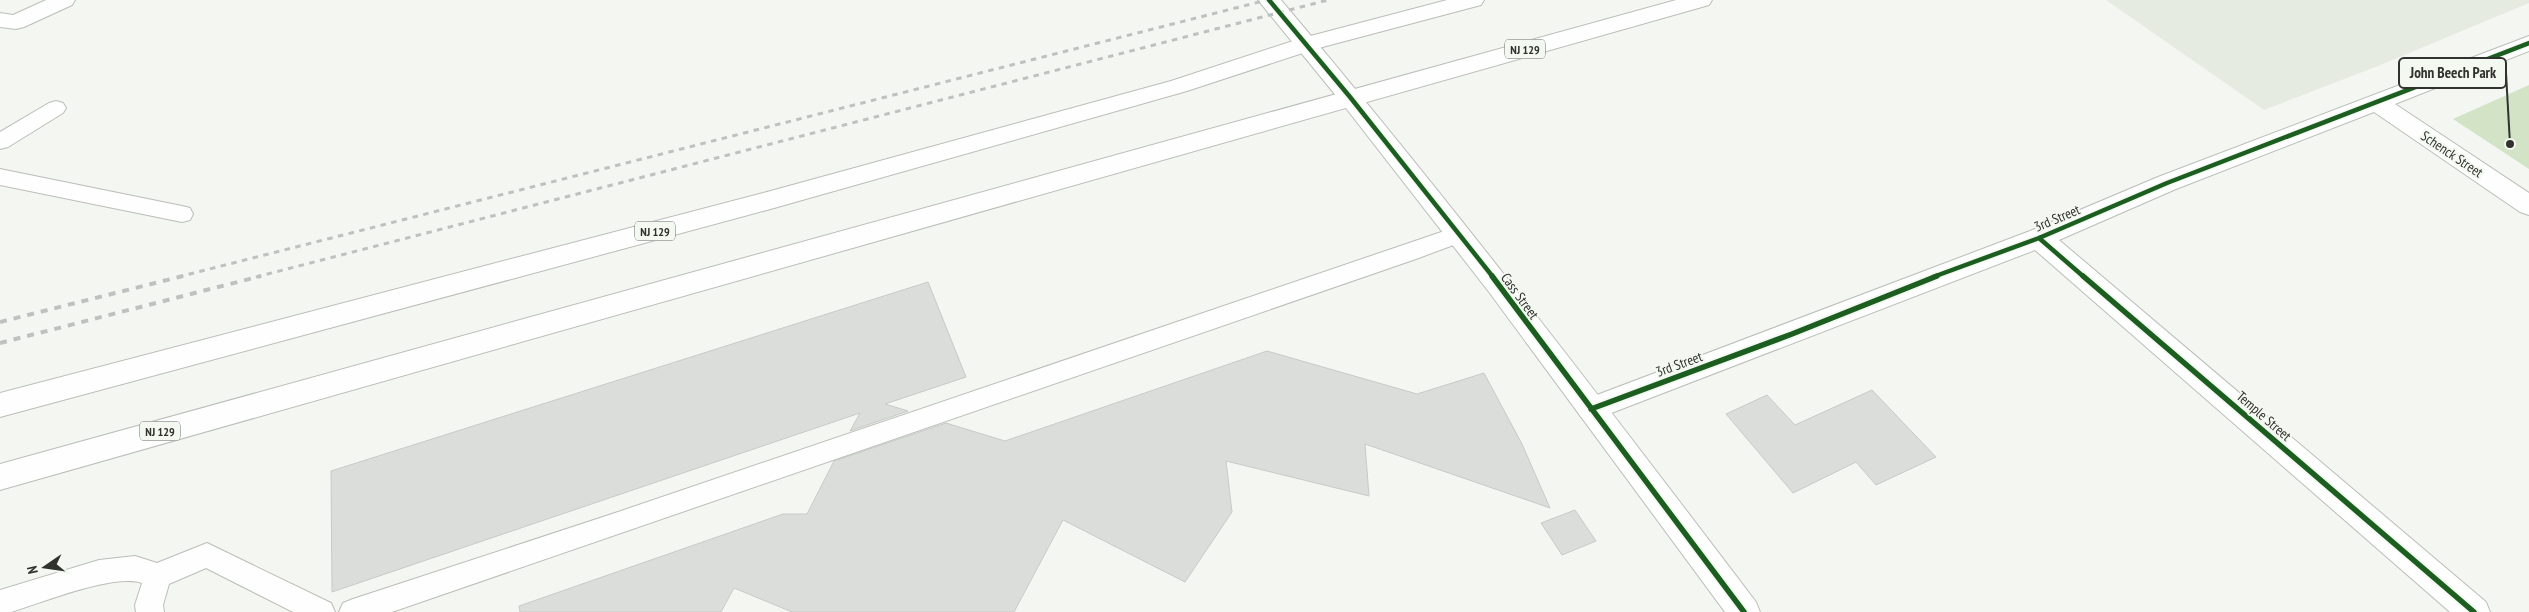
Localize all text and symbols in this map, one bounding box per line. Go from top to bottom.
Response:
road number: NJ 129 [1505,40,1545,59]
callout: John Beech Park [2399,58,2506,88]
text: John Beech Park [2409,63,2497,82]
street label: Schenck Street [2417,127,2487,181]
street label: 3rd Street [2031,200,2083,236]
road number: NJ 129 [635,222,675,240]
street label: Cass Street [1497,269,1543,323]
street label: 3rd Street [1653,347,1705,381]
street label: Temple Street [2233,387,2295,445]
road number: NJ 129 [140,422,180,441]
north arrow [20,542,70,592]
text: N [23,564,42,576]

